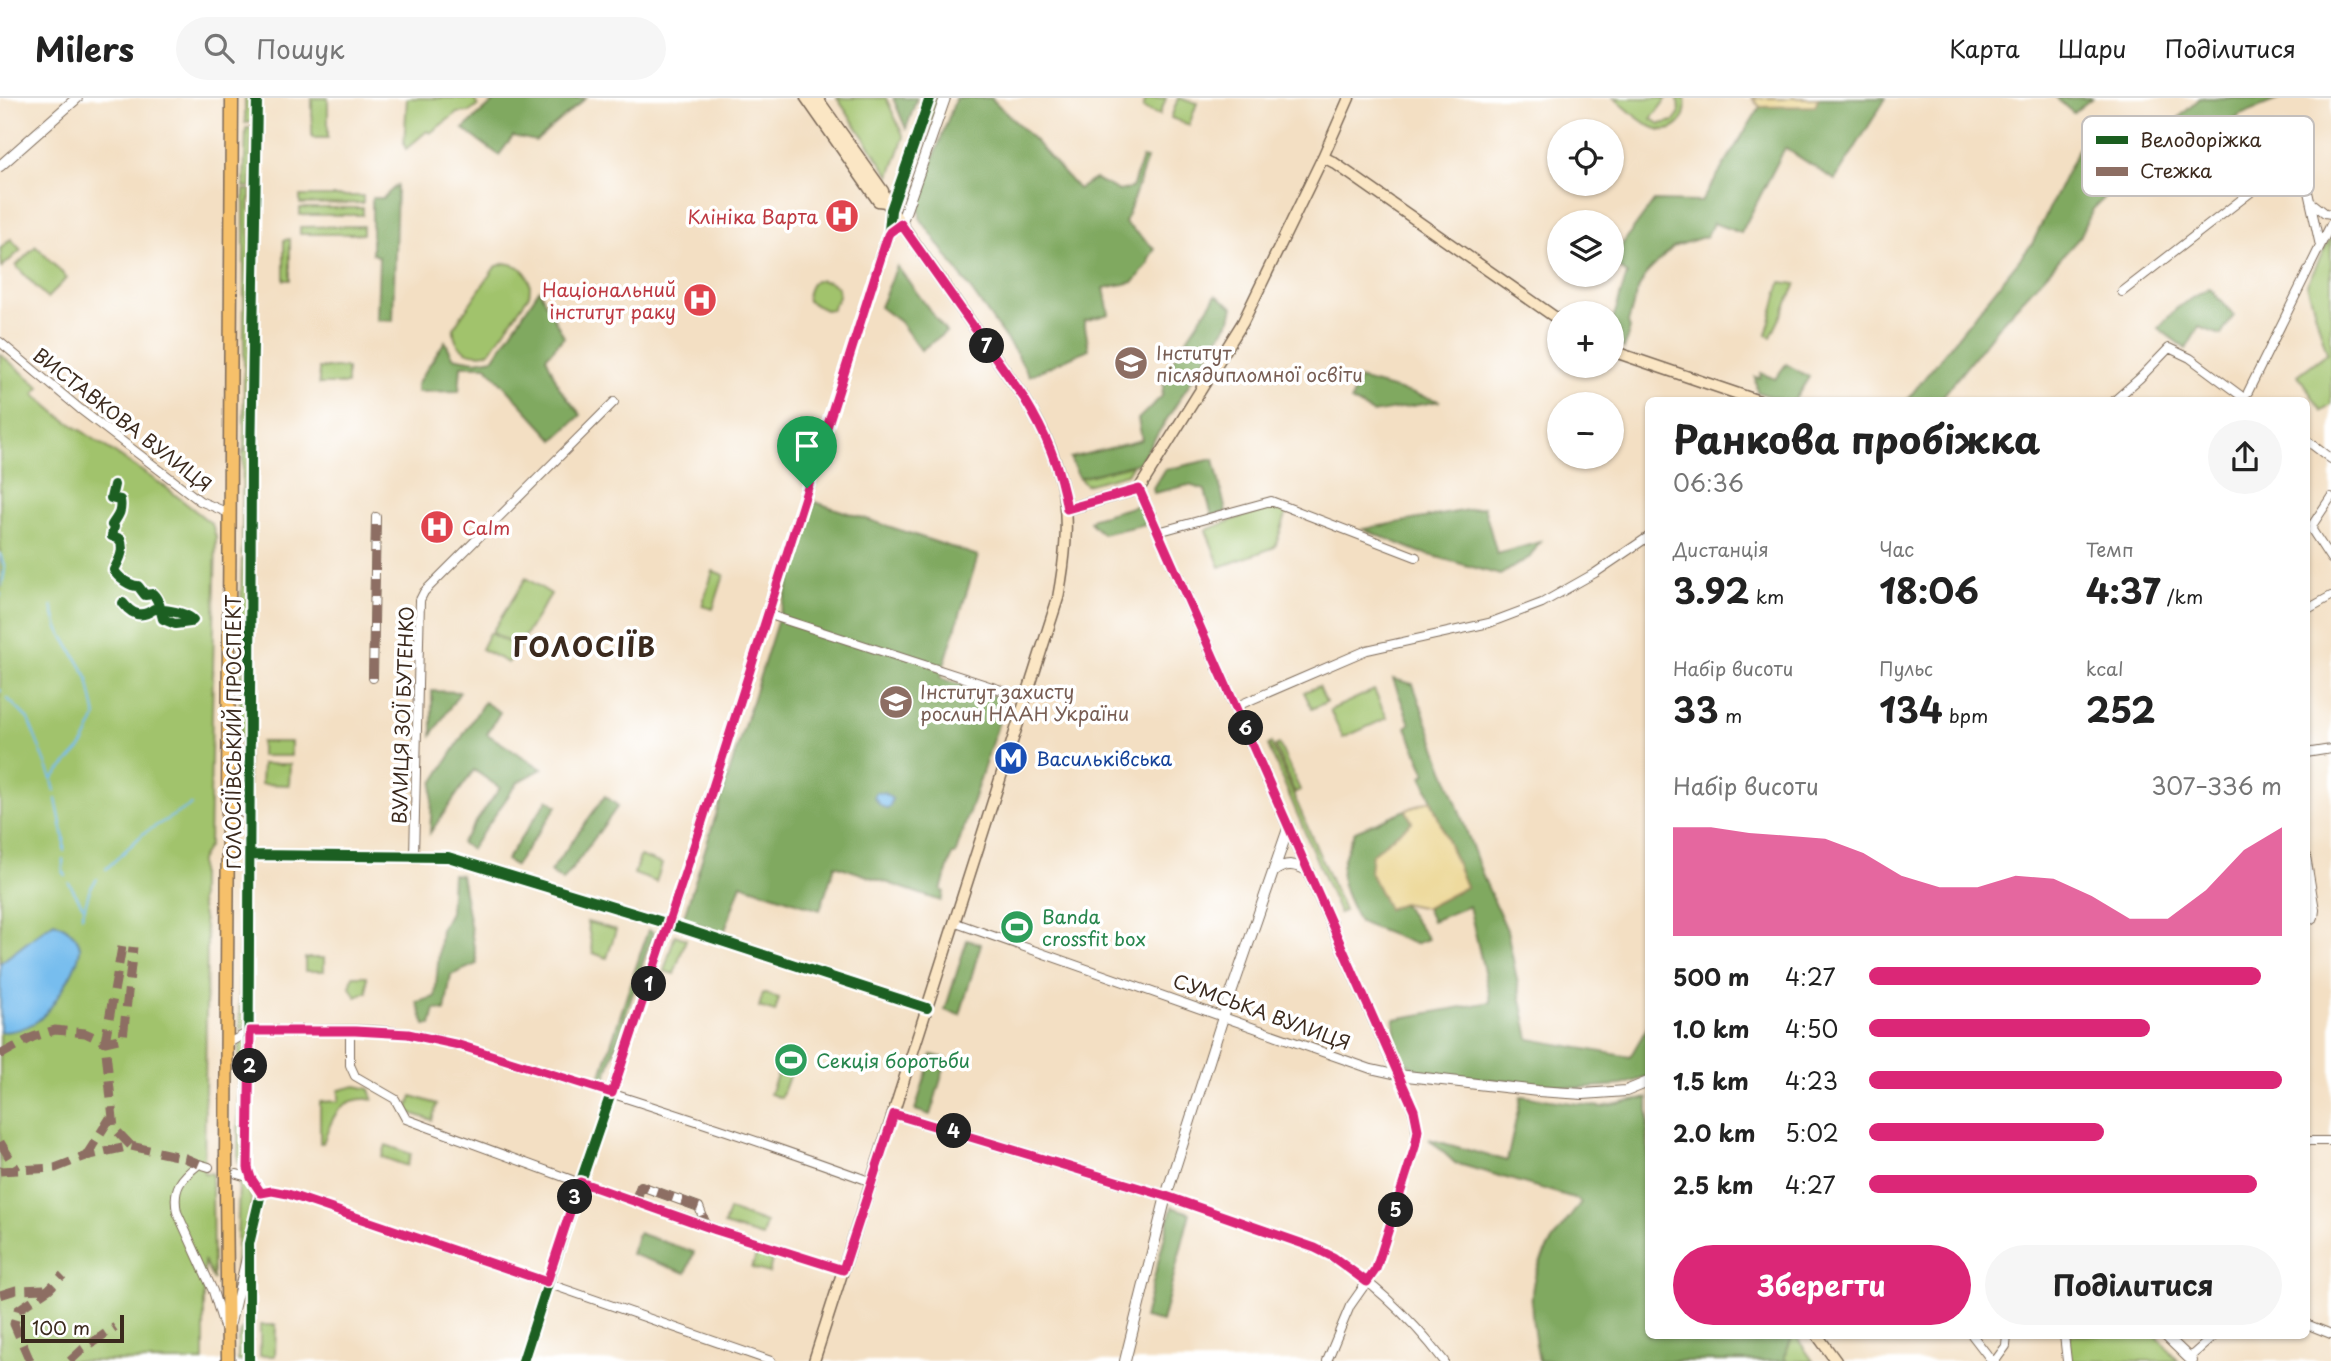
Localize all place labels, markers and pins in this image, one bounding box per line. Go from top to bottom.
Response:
hospital icon: Клініка Варта [823,197,861,235]
place label: Клініка Варта [687,202,818,230]
place label: Національний інститут раку [542,275,676,325]
hospital icon: Національний інститут раку [681,281,719,319]
pin: 7 [970,328,1004,364]
place label: Інститут післядипломної освіти [1156,338,1363,388]
school or university icon: Інститут післядипломної освіти [1112,344,1150,382]
pin [777,416,837,488]
hospital icon: Calm [418,508,456,546]
place label: Calm [462,513,510,541]
place label: Інститут захисту рослин НААН України [920,677,1129,727]
school or university icon: Інститут захисту рослин НААН України [877,683,915,721]
pin: 6 [1228,710,1264,746]
metro station icon: Васильківська [992,739,1030,777]
place label: Васильківська [1036,744,1172,772]
place label: Banda crossfit box [1042,902,1146,952]
sports icon: Banda crossfit box [998,908,1036,946]
pin: 1 [632,966,666,1001]
sports icon: Секція боротьби [772,1041,810,1079]
place label: Секція боротьби [816,1046,970,1074]
pin: 2 [232,1048,268,1084]
pin: 4 [936,1114,972,1148]
pin: 3 [558,1180,592,1214]
pin: 5 [1378,1192,1414,1228]

